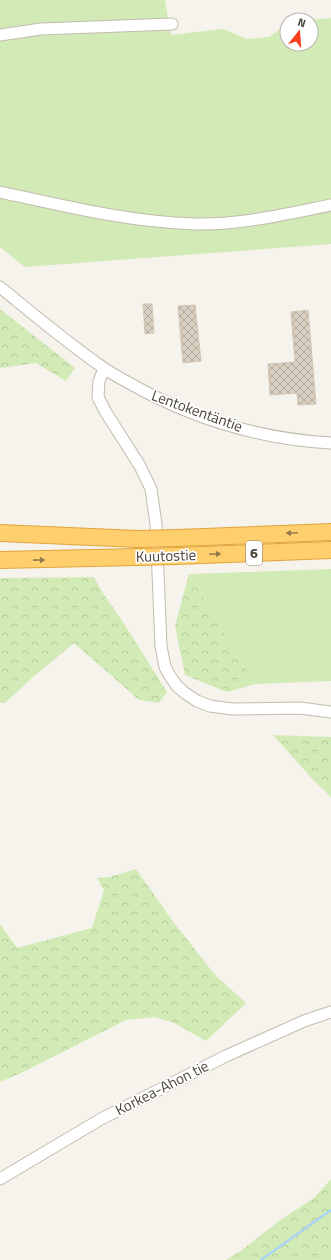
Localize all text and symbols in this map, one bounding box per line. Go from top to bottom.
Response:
north arrow [279,12,319,52]
text: N [296,14,308,31]
street label: Lentokentäntie [148,383,246,438]
one-way arrow [285,530,298,536]
road number: 6 [246,541,262,565]
street label: Kuutostie [135,543,197,568]
one-way arrow [209,551,221,558]
one-way arrow [33,556,45,563]
street label: Korkea-Ahon tie [111,1054,213,1121]

